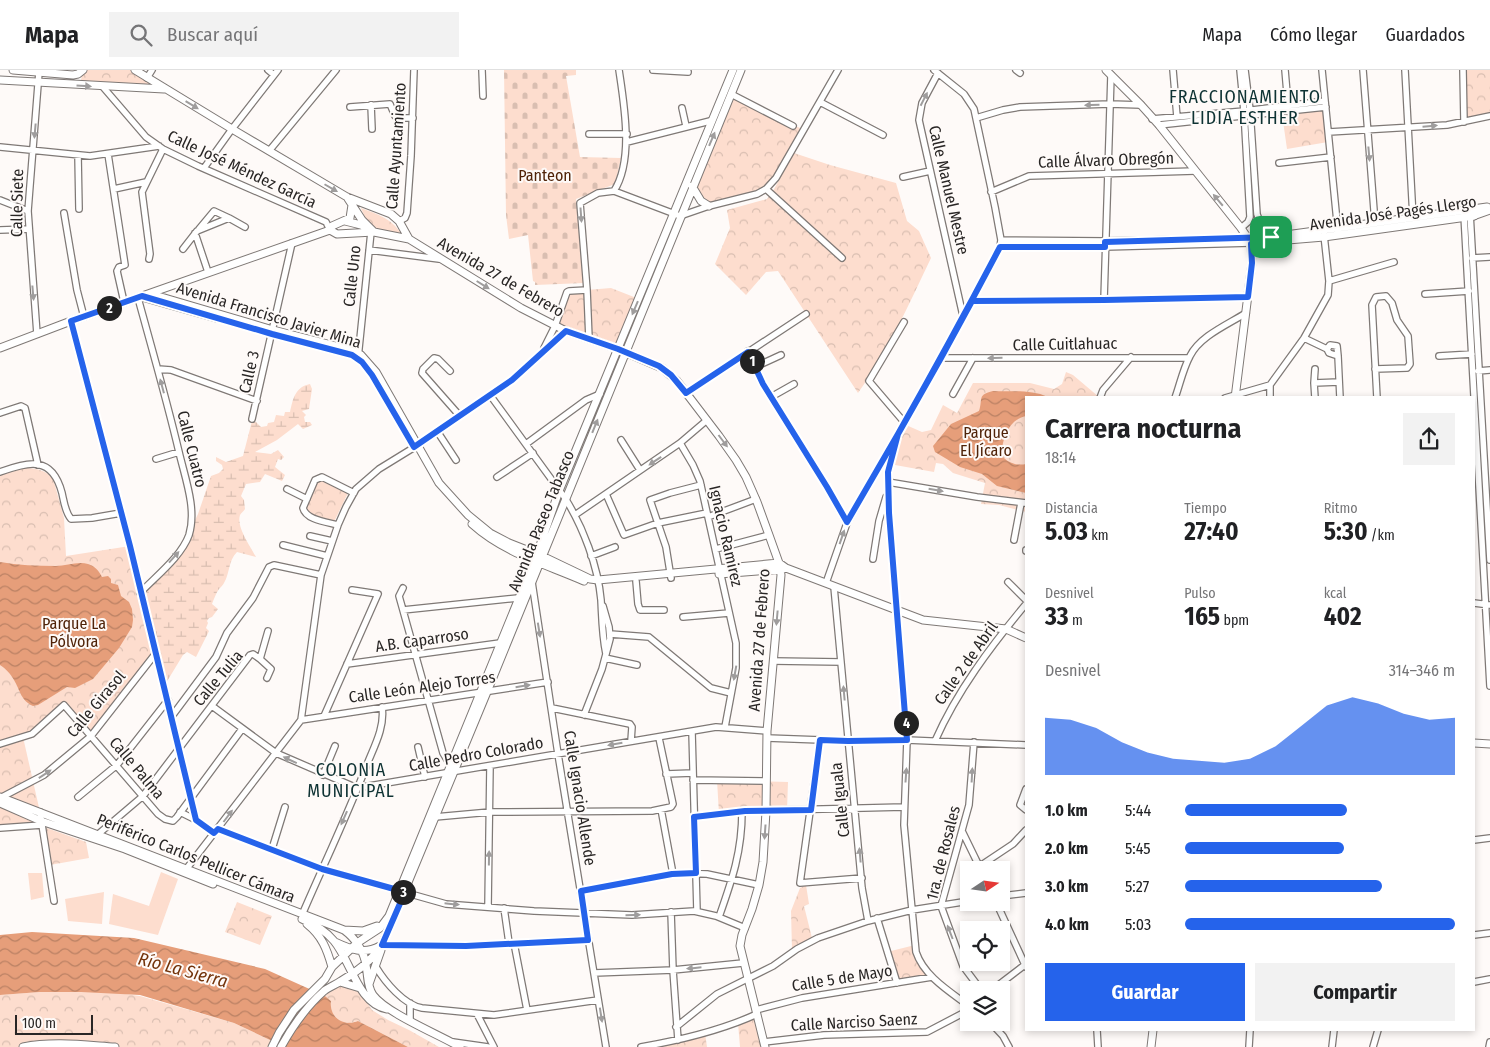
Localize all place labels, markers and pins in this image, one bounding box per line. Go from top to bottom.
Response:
pin [1250,216,1292,258]
pin: 2 [96,296,122,320]
pin: 1 [740,348,764,374]
pin: 4 [894,710,918,736]
pin: 3 [390,880,416,904]

